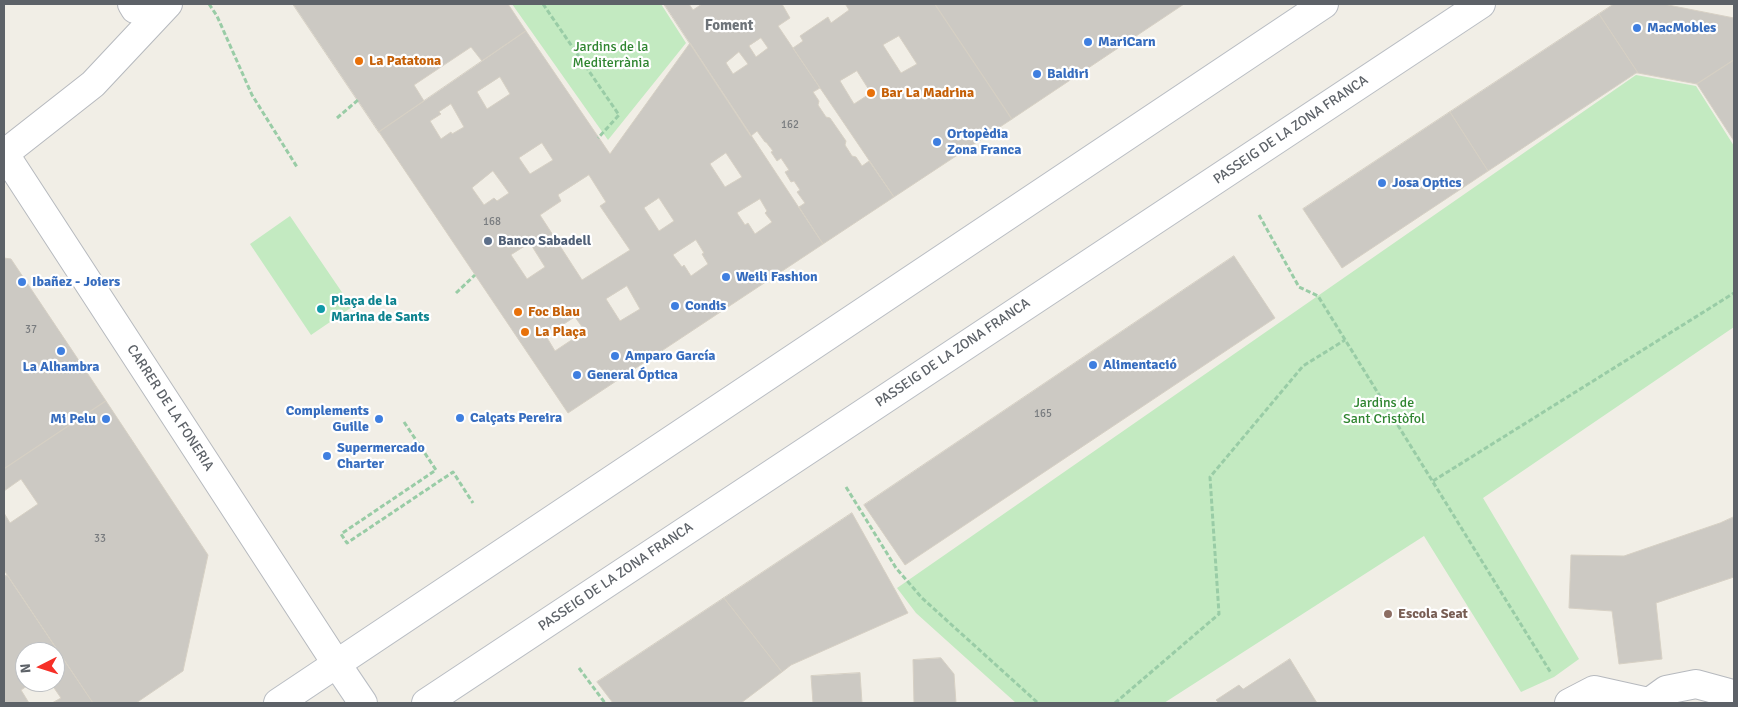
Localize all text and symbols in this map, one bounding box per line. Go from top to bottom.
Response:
district label: Foment [705,17,753,35]
place label: MacMobles [1647,20,1716,36]
marker: MacMobles [1631,22,1643,34]
place label: MariCarn [1098,34,1156,50]
marker: MariCarn [1082,36,1094,48]
park label: Jardins de la Mediterrània [572,39,650,72]
place label: La Patatona [369,53,441,69]
marker: La Patatona [353,55,365,67]
place label: Baldiri [1047,66,1089,82]
marker: Baldiri [1031,68,1043,80]
street label: PASSEIG DE LA ZONA FRANCA [1210,72,1372,188]
place label: Bar La Madrina [881,85,974,101]
marker: Bar La Madrina [865,87,877,99]
house number: 162 [781,118,799,132]
place label: Ortopèdia Zona Franca [947,126,1021,158]
marker: Ortopèdia Zona Franca [931,136,943,148]
place label: Josa Optics [1392,175,1462,191]
marker: Josa Optics [1376,177,1388,189]
house number: 168 [483,215,501,229]
place label: Banco Sabadell [498,233,591,249]
marker: Banco Sabadell [482,235,494,247]
place label: Weili Fashion [736,269,818,285]
marker: Weili Fashion [720,271,732,283]
place label: Ibañez - Joiers [32,274,120,290]
marker: Ibañez - Joiers [16,276,28,288]
place label: Plaça de la Marina de Sants [331,293,429,326]
street label: PASSEIG DE LA ZONA FRANCA [872,295,1034,411]
place label: Condis [685,298,726,314]
marker: Condis [669,300,681,312]
marker: Plaça de la Marina de Sants [315,303,327,315]
place label: Foc Blau [528,304,580,320]
marker: Foc Blau [512,306,524,318]
house number: 37 [25,323,37,337]
place label: La Plaça [535,324,586,340]
marker: La Plaça [519,326,531,338]
street label: CARRER DE LA FONERIA [123,342,217,474]
marker: La Alhambra [55,345,67,357]
place label: Amparo García [625,348,716,364]
marker: Amparo García [609,350,621,362]
place label: Alimentació [1103,357,1177,373]
place label: La Alhambra [23,359,99,375]
marker: Alimentació [1087,359,1099,371]
place label: General Óptica [587,367,678,383]
marker: General Óptica [571,369,583,381]
park label: Jardins de Sant Cristòfol [1343,395,1425,428]
place label: Complements Guille [286,403,369,436]
house number: 165 [1034,407,1052,421]
place label: Calçats Pereira [470,410,562,426]
place label: Mi Pelu [50,411,96,427]
marker: Calçats Pereira [454,412,466,424]
marker: Mi Pelu [100,413,112,425]
marker: Complements Guille [373,413,385,425]
place label: Supermercado Charter [337,440,425,472]
marker: Supermercado Charter [321,450,333,462]
street label: PASSEIG DE LA ZONA FRANCA [535,519,697,635]
house number: 33 [94,532,106,546]
place label: Escola Seat [1398,606,1468,622]
marker: Escola Seat [1382,608,1394,620]
north arrow [15,642,65,692]
text: N [17,663,34,674]

